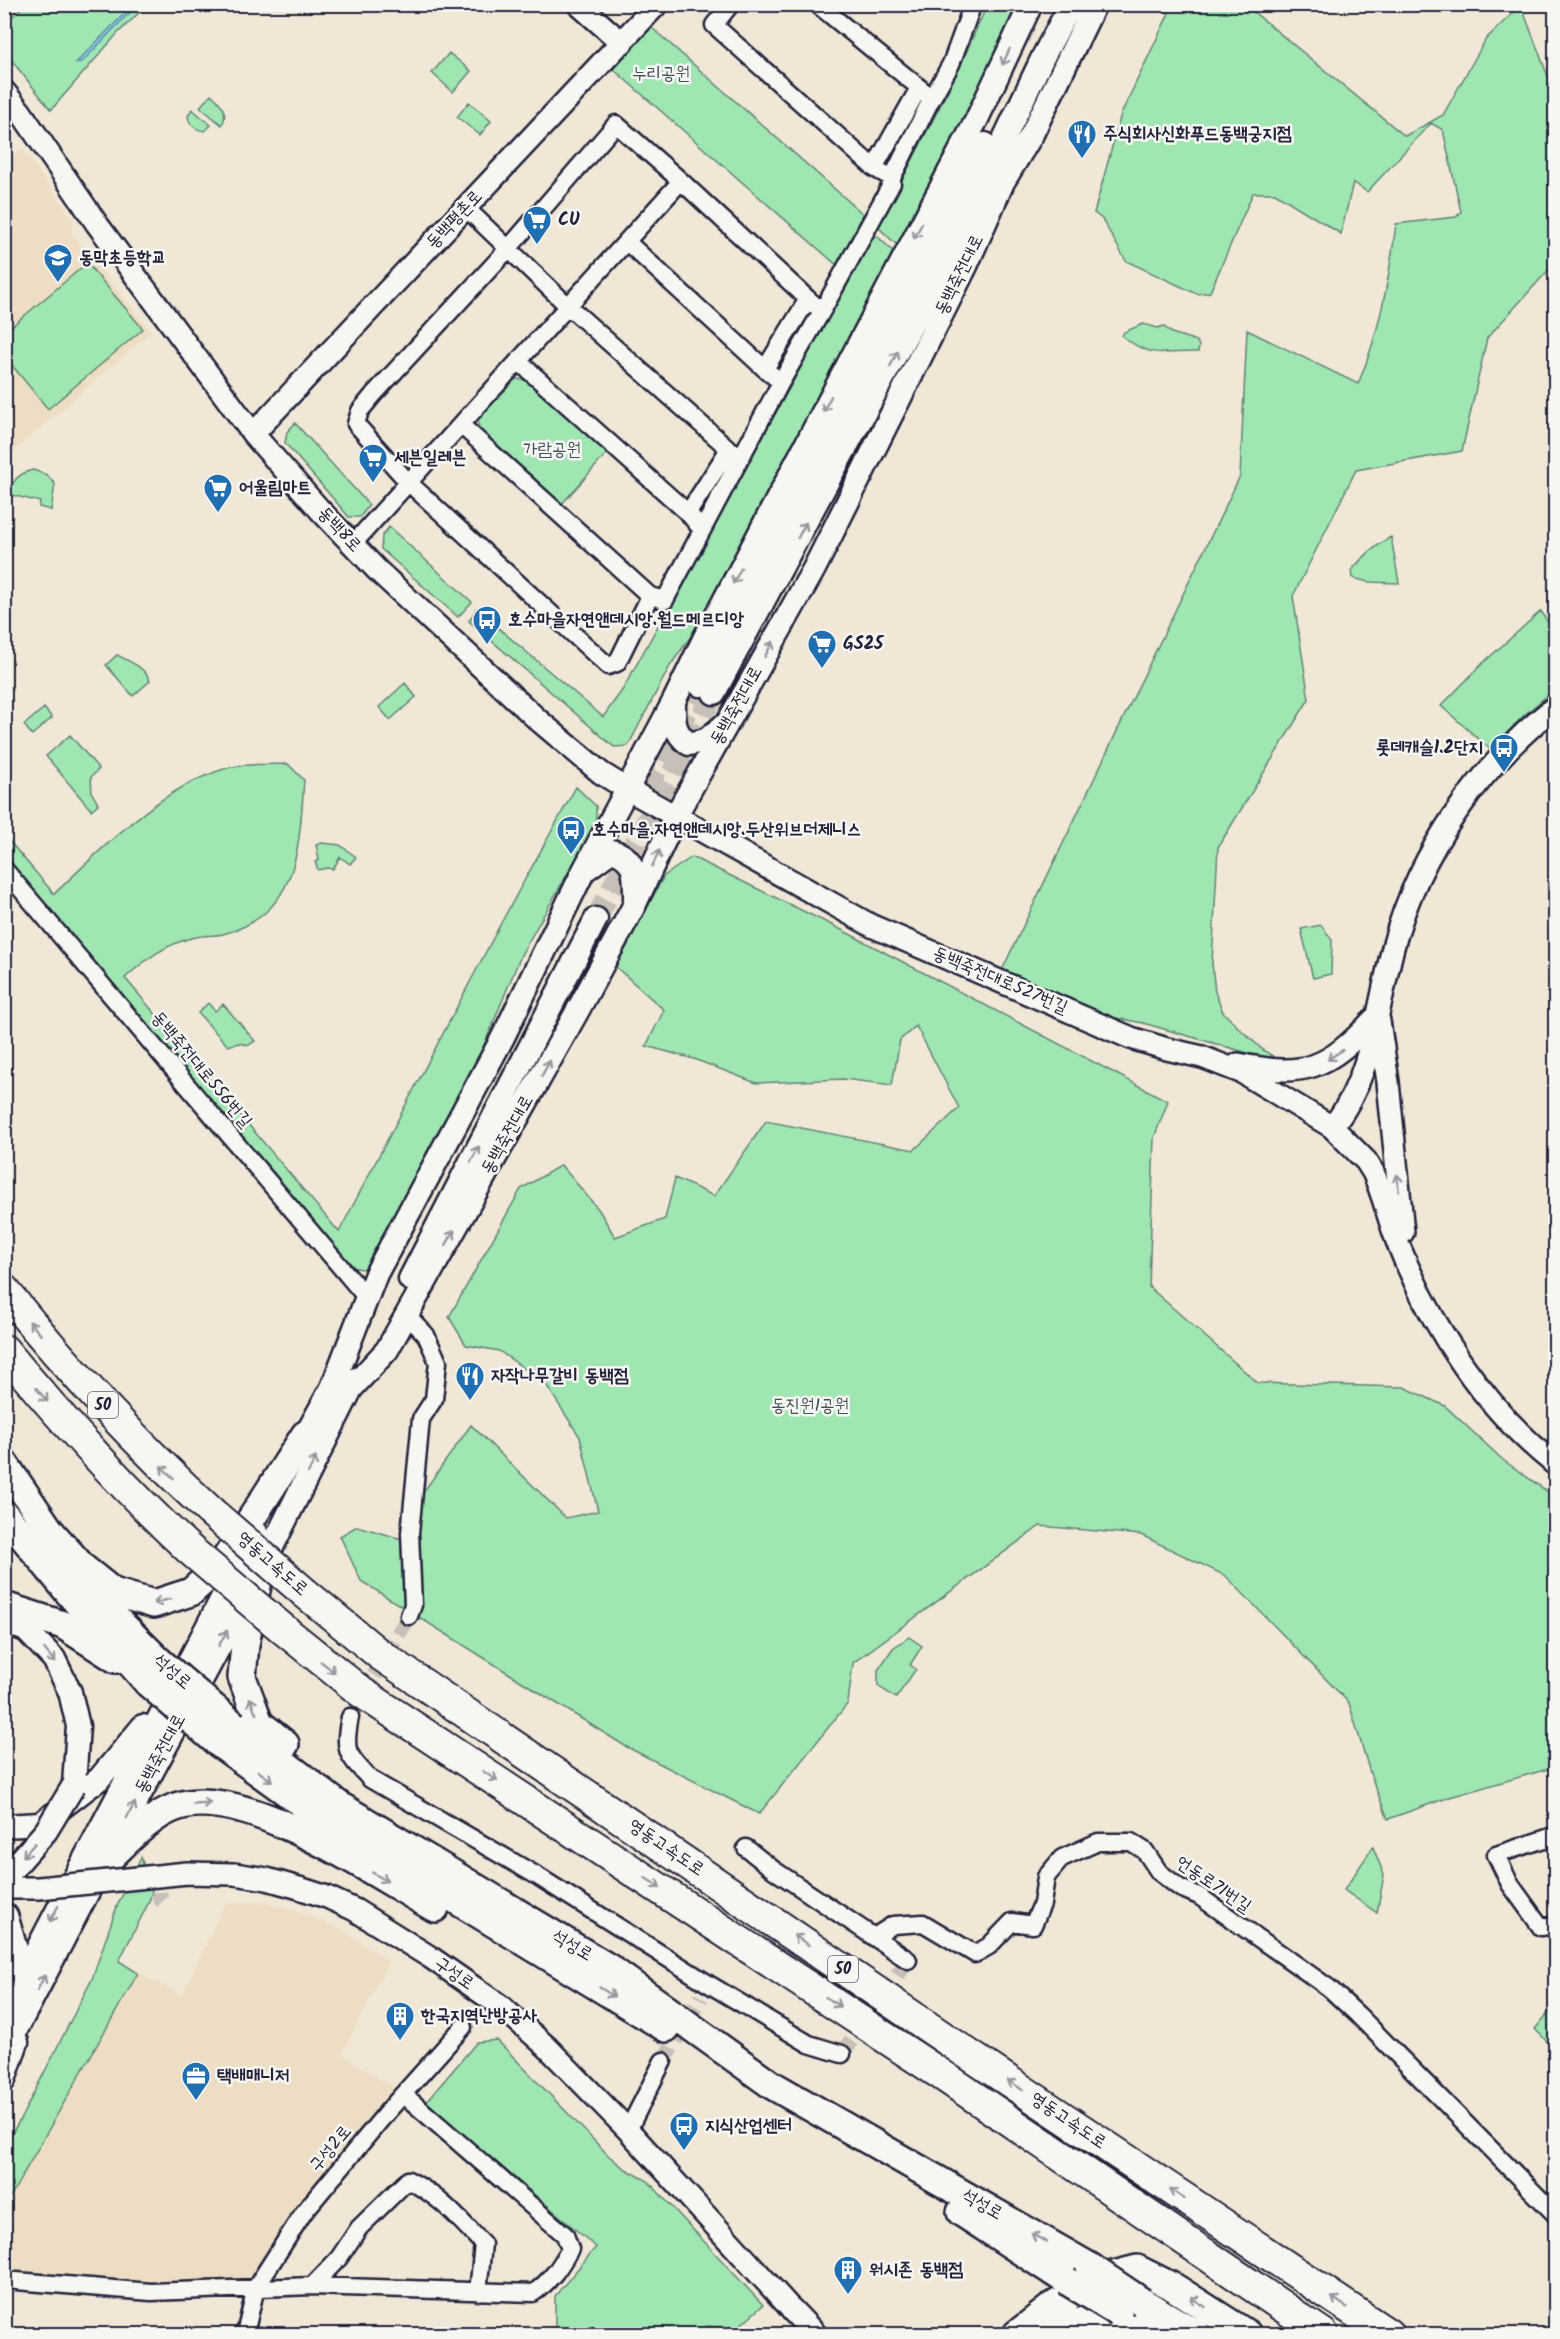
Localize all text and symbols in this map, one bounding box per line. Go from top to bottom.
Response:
one-way arrow [1000,48,1012,66]
park label: 누리공원 [632,60,690,89]
restaurant icon: 주식회사신화푸드동백궁지점 [1066,118,1098,160]
place label: 주식회사신화푸드동백궁지점 [1103,120,1292,149]
street label: 동백평촌로 [420,184,490,256]
supermarket icon: CU [521,204,553,246]
place label: CU [558,206,580,235]
one-way arrow [912,222,923,240]
street label: 동백죽전대로 [928,230,992,320]
school or university icon: 동막초등학교 [42,242,74,284]
place label: 동막초등학교 [79,244,166,273]
one-way arrow [889,350,900,368]
one-way arrow [821,395,833,413]
park label: 가람공원 [523,436,581,465]
supermarket icon: 세븐일레븐 [357,442,389,484]
place label: 세븐일레븐 [394,444,466,473]
supermarket icon: 어울림마트 [202,472,234,514]
place label: 어울림마트 [239,474,311,503]
street label: 동백8로 [310,500,368,560]
one-way arrow [796,522,808,539]
one-way arrow [730,567,742,585]
bus stop icon: 호수마을자연앤데시앙.월드메르디앙 [471,604,503,646]
place label: 호수마을자연앤데시앙.월드메르디앙 [508,606,745,635]
supermarket icon: GS25 [806,628,838,670]
place label: GS25 [843,630,885,659]
one-way arrow [763,641,775,658]
street label: 동백죽전대로 [703,661,771,751]
bus stop icon: 롯데캐슬1.2단지 [1488,732,1520,774]
place label: 롯데캐슬1.2단지 [1376,734,1483,763]
bus stop icon: 호수마을.자연앤데시앙.두산위브더제니스 [555,814,587,856]
place label: 호수마을.자연앤데시앙.두산위브더제니스 [592,816,861,845]
one-way arrow [651,849,662,867]
street label: 동백죽전대로527번길 [928,939,1073,1023]
street label: 동백죽전대로556번길 [143,1005,259,1135]
one-way arrow [1327,1048,1344,1061]
one-way arrow [541,1059,552,1077]
street label: 동백죽전대로 [474,1090,542,1180]
one-way arrow [470,1145,481,1163]
one-way arrow [1392,1173,1403,1193]
one-way arrow [445,1230,457,1247]
one-way arrow [29,1320,42,1336]
restaurant icon: 자작나무갈비 동백점 [454,1360,486,1402]
place label: 자작나무갈비 동백점 [491,1362,629,1391]
one-way arrow [35,1387,49,1402]
road number: 50 [88,1392,118,1418]
park label: 동진원1공원 [771,1392,849,1421]
one-way arrow [307,1456,319,1474]
one-way arrow [160,1464,175,1479]
street label: 영동고속도로 [230,1525,314,1603]
one-way arrow [153,1596,172,1608]
one-way arrow [217,1630,229,1647]
street label: 석성로 [146,1647,198,1697]
one-way arrow [43,1648,56,1664]
one-way arrow [320,1660,336,1673]
one-way arrow [247,1697,258,1716]
street label: 동백죽전대로 [128,1709,194,1799]
one-way arrow [256,1770,272,1782]
one-way arrow [481,1770,498,1782]
one-way arrow [192,1798,212,1809]
one-way arrow [126,1801,138,1819]
street label: 영동고속도로 [622,1812,710,1884]
one-way arrow [22,1842,36,1857]
street label: 언동로71번길 [1169,1849,1257,1921]
one-way arrow [371,1871,388,1883]
one-way arrow [644,1877,661,1890]
one-way arrow [48,1905,59,1923]
street label: 석성로 [546,1922,598,1970]
one-way arrow [793,1934,810,1947]
street label: 구성로 [428,1950,480,1998]
road number: 50 [828,1956,858,1982]
one-way arrow [35,1975,47,1992]
one-way arrow [598,1987,615,1999]
one-way arrow [824,1997,841,2009]
building icon: 한국지역난방공사 [384,2000,416,2042]
place label: 한국지역난방공사 [420,2002,537,2031]
office icon: 택배매니저 [180,2060,212,2102]
place label: 택배매니저 [217,2062,289,2091]
one-way arrow [1007,2079,1024,2091]
street label: 영동고속도로 [1024,2085,1112,2157]
bus stop icon: 지식산업센터 [668,2110,700,2152]
place label: 지식산업센터 [705,2112,792,2141]
street label: 구성2로 [303,2119,359,2179]
street label: 석성로 [956,2182,1008,2228]
one-way arrow [1169,2187,1186,2199]
one-way arrow [1031,2231,1048,2243]
building icon: 워시존 동백점 [832,2254,864,2296]
place label: 워시존 동백점 [869,2256,963,2285]
one-way arrow [1190,2296,1207,2308]
one-way arrow [1331,2296,1348,2308]

